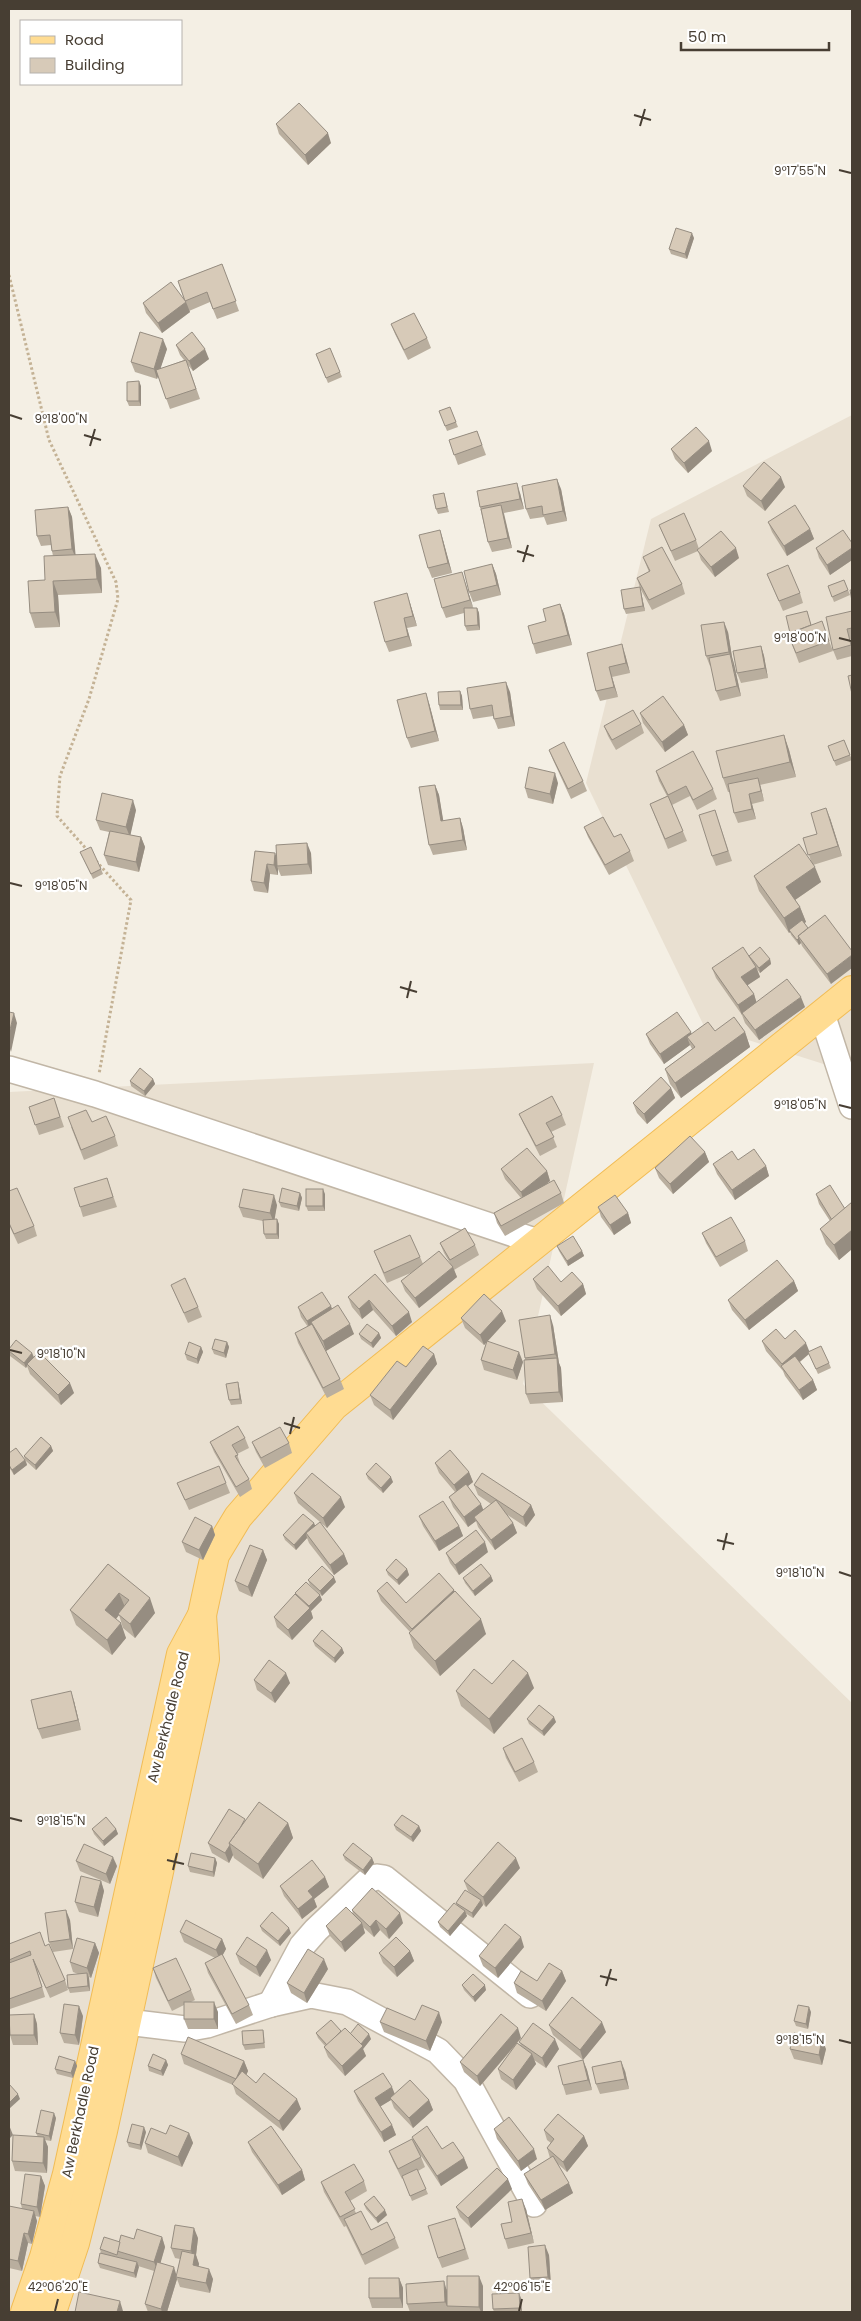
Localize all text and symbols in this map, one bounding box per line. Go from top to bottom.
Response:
legend [20,20,182,85]
scale bar [681,20,828,52]
text: 50 m [688,26,726,47]
text: Road [65,29,104,50]
text: Building [65,54,125,75]
text: 9°17'55"N [774,162,826,179]
text: 9°18'00"N [35,410,87,427]
text: 9°18'00"N [774,629,826,646]
text: 9°18'05"N [35,877,87,894]
text: 9°18'05"N [774,1096,826,1113]
text: 9°18'10"N [36,1345,86,1362]
text: 9°18'10"N [775,1564,825,1581]
street label: Aw Berkhadle Road [142,1649,194,1785]
text: 9°18'15"N [36,1812,86,1829]
text: 9°18'15"N [775,2031,825,2048]
street label: Aw Berkhadle Road [56,2044,104,2180]
text: 42°06'20"E [28,2278,88,2295]
text: 42°06'15"E [493,2278,551,2295]

